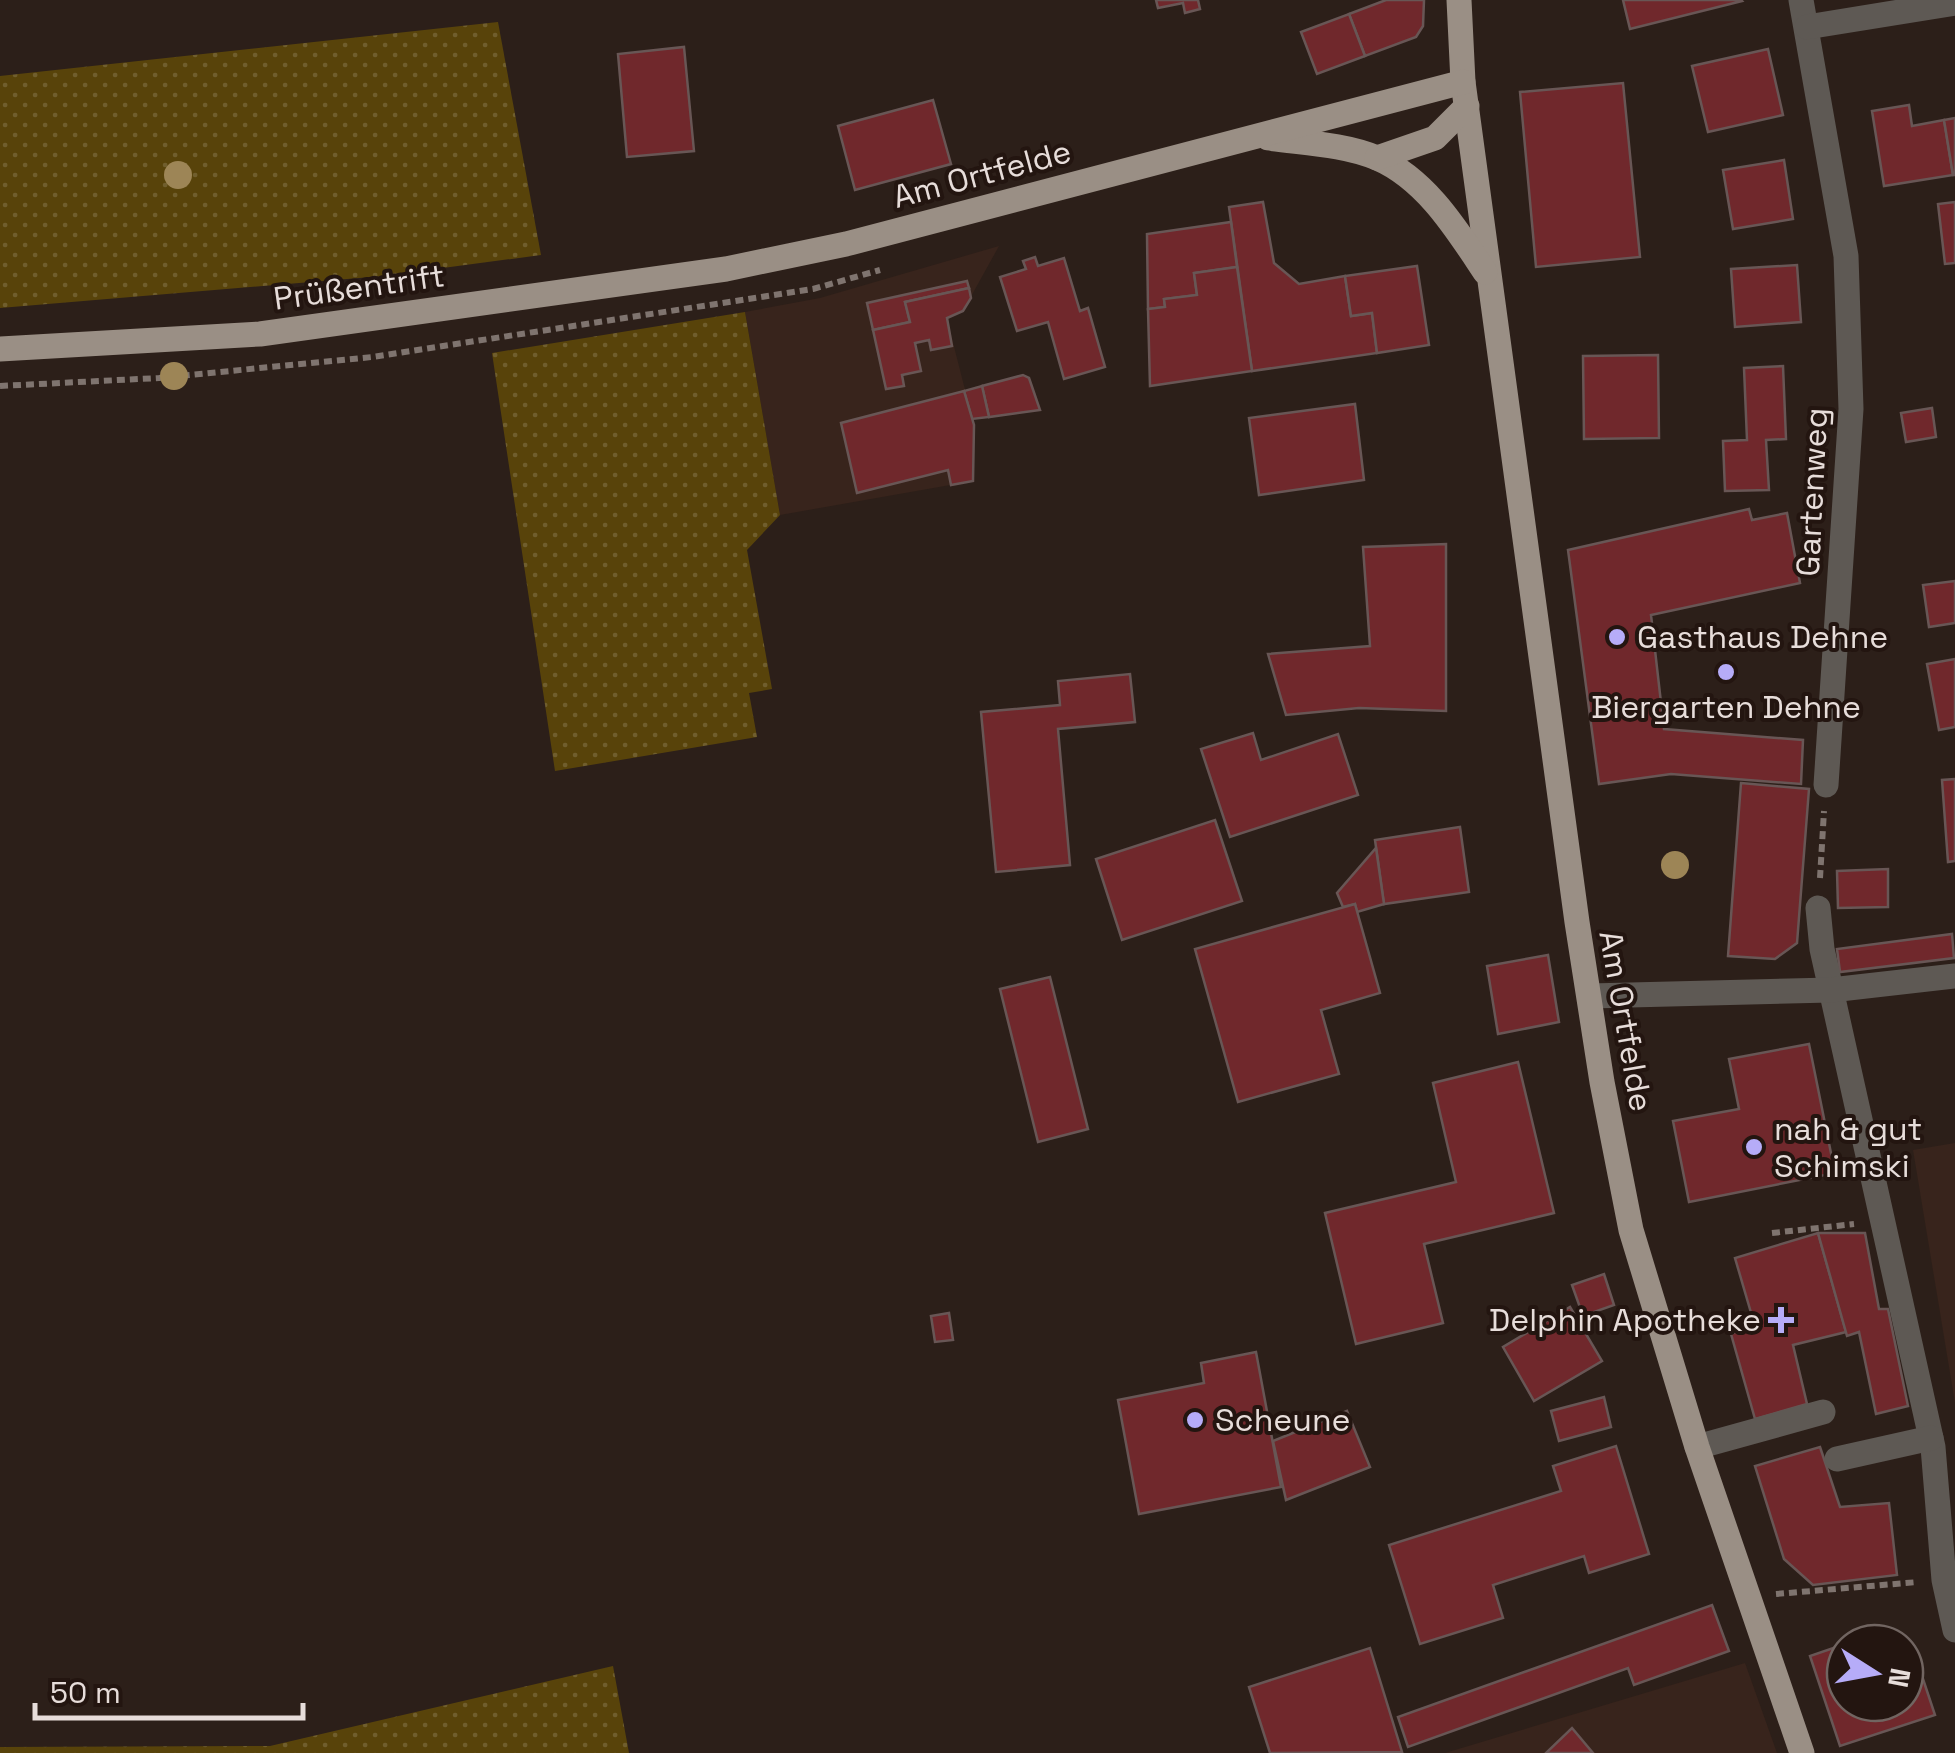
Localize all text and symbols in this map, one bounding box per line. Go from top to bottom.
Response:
street label: Am Ortfelde [889,131,1075,217]
street label: Prüßentrift [271,255,447,319]
street label: Gartenweg [1788,407,1836,577]
place label: Gasthaus Dehne [1637,617,1888,657]
marker: Gasthaus Dehne [1606,626,1628,648]
marker: Biergarten Dehne [1715,661,1737,683]
place label: Biergarten Dehne [1591,687,1861,727]
street label: Am Ortfelde [1590,927,1662,1115]
place label: nah & gut Schimski [1774,1109,1922,1186]
marker: nah & gut Schimski [1743,1136,1765,1158]
place label: Delphin Apotheke [1489,1300,1761,1340]
marker: Delphin Apotheke [1770,1309,1792,1331]
place label: Scheune [1215,1400,1350,1440]
marker: Scheune [1184,1409,1206,1431]
north arrow [1825,1623,1925,1723]
scale bar [35,1658,302,1720]
text: N [1880,1665,1919,1690]
text: 50 m [50,1673,121,1712]

